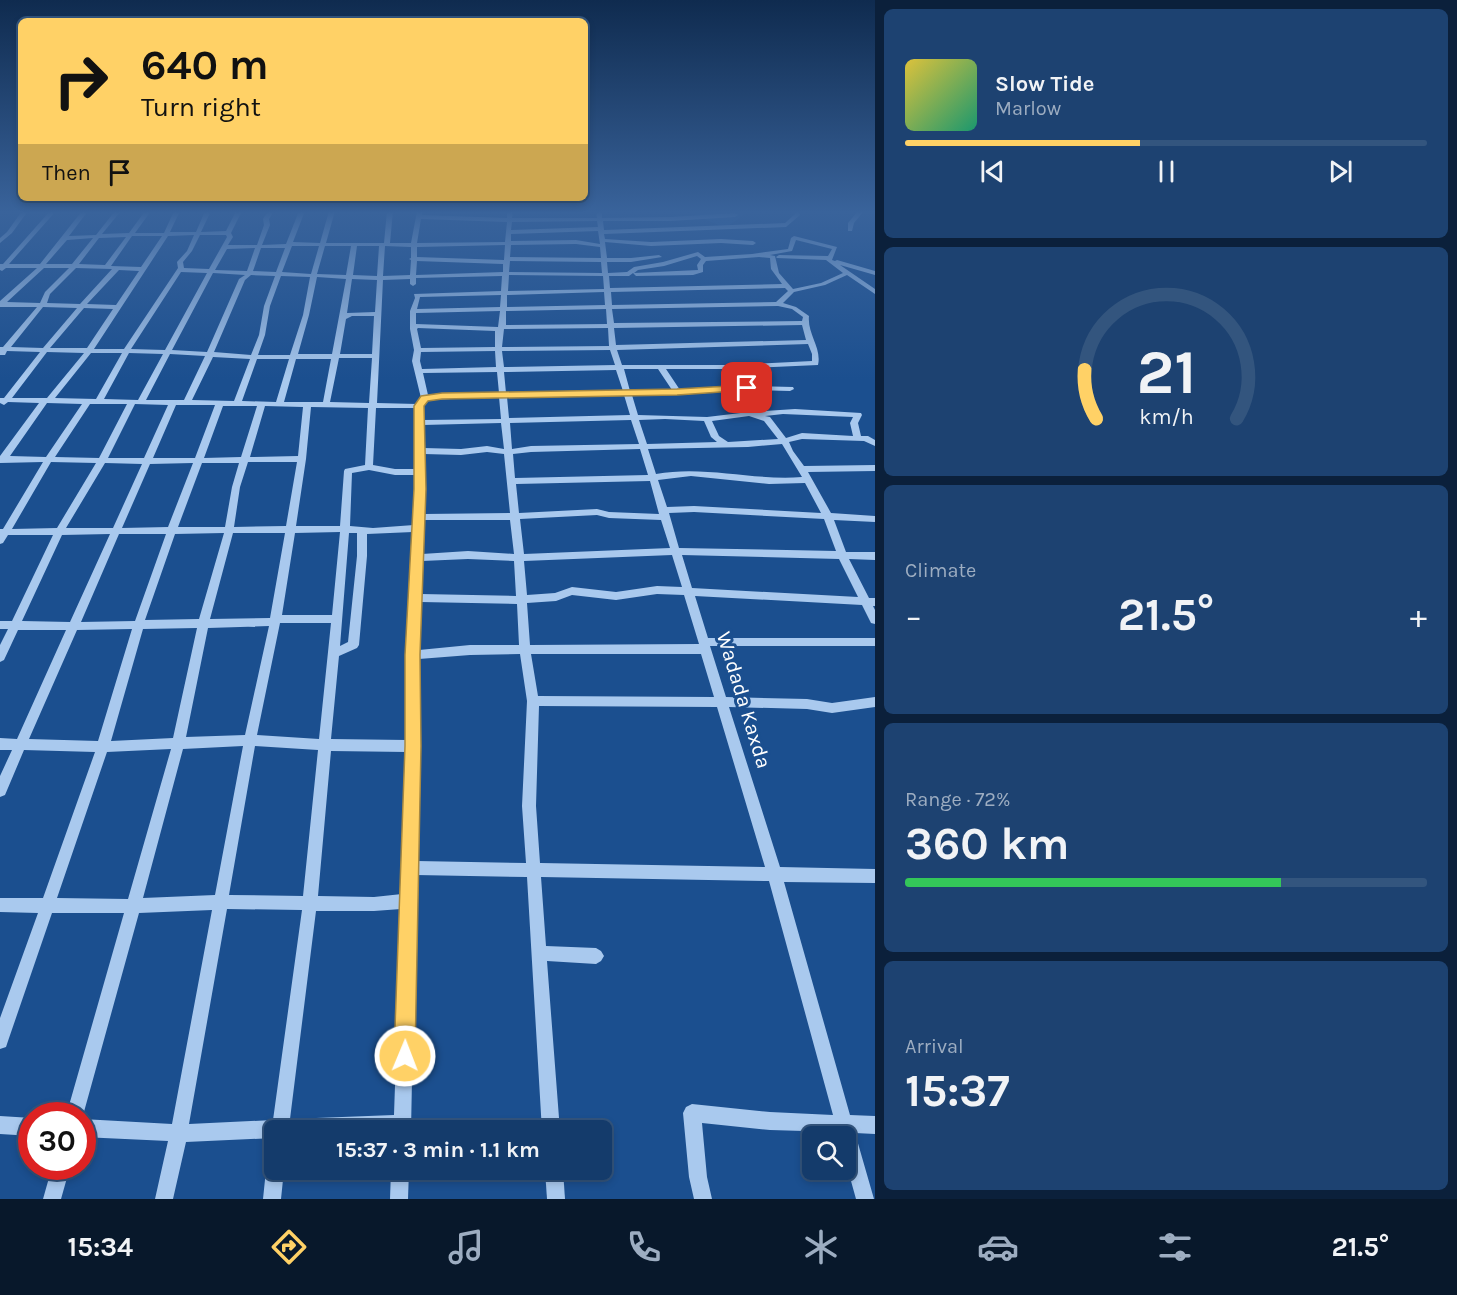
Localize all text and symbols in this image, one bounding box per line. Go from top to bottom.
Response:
text: 640 m [141,40,269,90]
icon: right [42,42,120,120]
text: Slow Tide [995,71,1095,97]
text: Turn right [141,91,261,123]
text: Marlow [995,97,1061,120]
icon: previous [976,155,1009,188]
icon: pause [1150,155,1183,188]
icon: next [1324,155,1357,188]
icon: arrive [103,156,136,189]
text: Then [42,160,91,186]
text: 21 [1136,336,1196,409]
pin [721,362,772,413]
icon: arrive [730,371,763,404]
text: km/h [1139,404,1193,429]
text: Climate [905,559,976,582]
text: 21.5° [1118,589,1214,641]
text: − [905,597,922,635]
text: + [1410,597,1427,635]
street label: Wadada Kaxda [712,629,776,771]
text: Range · 72% [905,788,1010,811]
text: 360 km [905,818,1069,870]
position arrow [373,1024,437,1088]
text: Arrival [905,1035,964,1058]
text: 15:37 [905,1065,1010,1117]
speed limit sign: 30 [18,1102,96,1180]
map controls [802,1126,856,1180]
button: search [802,1126,856,1180]
text: 15:37 · 3 min · 1.1 km [336,1137,540,1163]
icon: directions [268,1226,310,1268]
icon: music [445,1226,487,1268]
icon: phone [623,1226,665,1268]
icon: climate [800,1226,842,1268]
icon: car [977,1226,1019,1268]
icon: filters [1154,1226,1196,1268]
text: 15:34 [68,1231,133,1263]
text: 21.5° [1331,1231,1389,1263]

